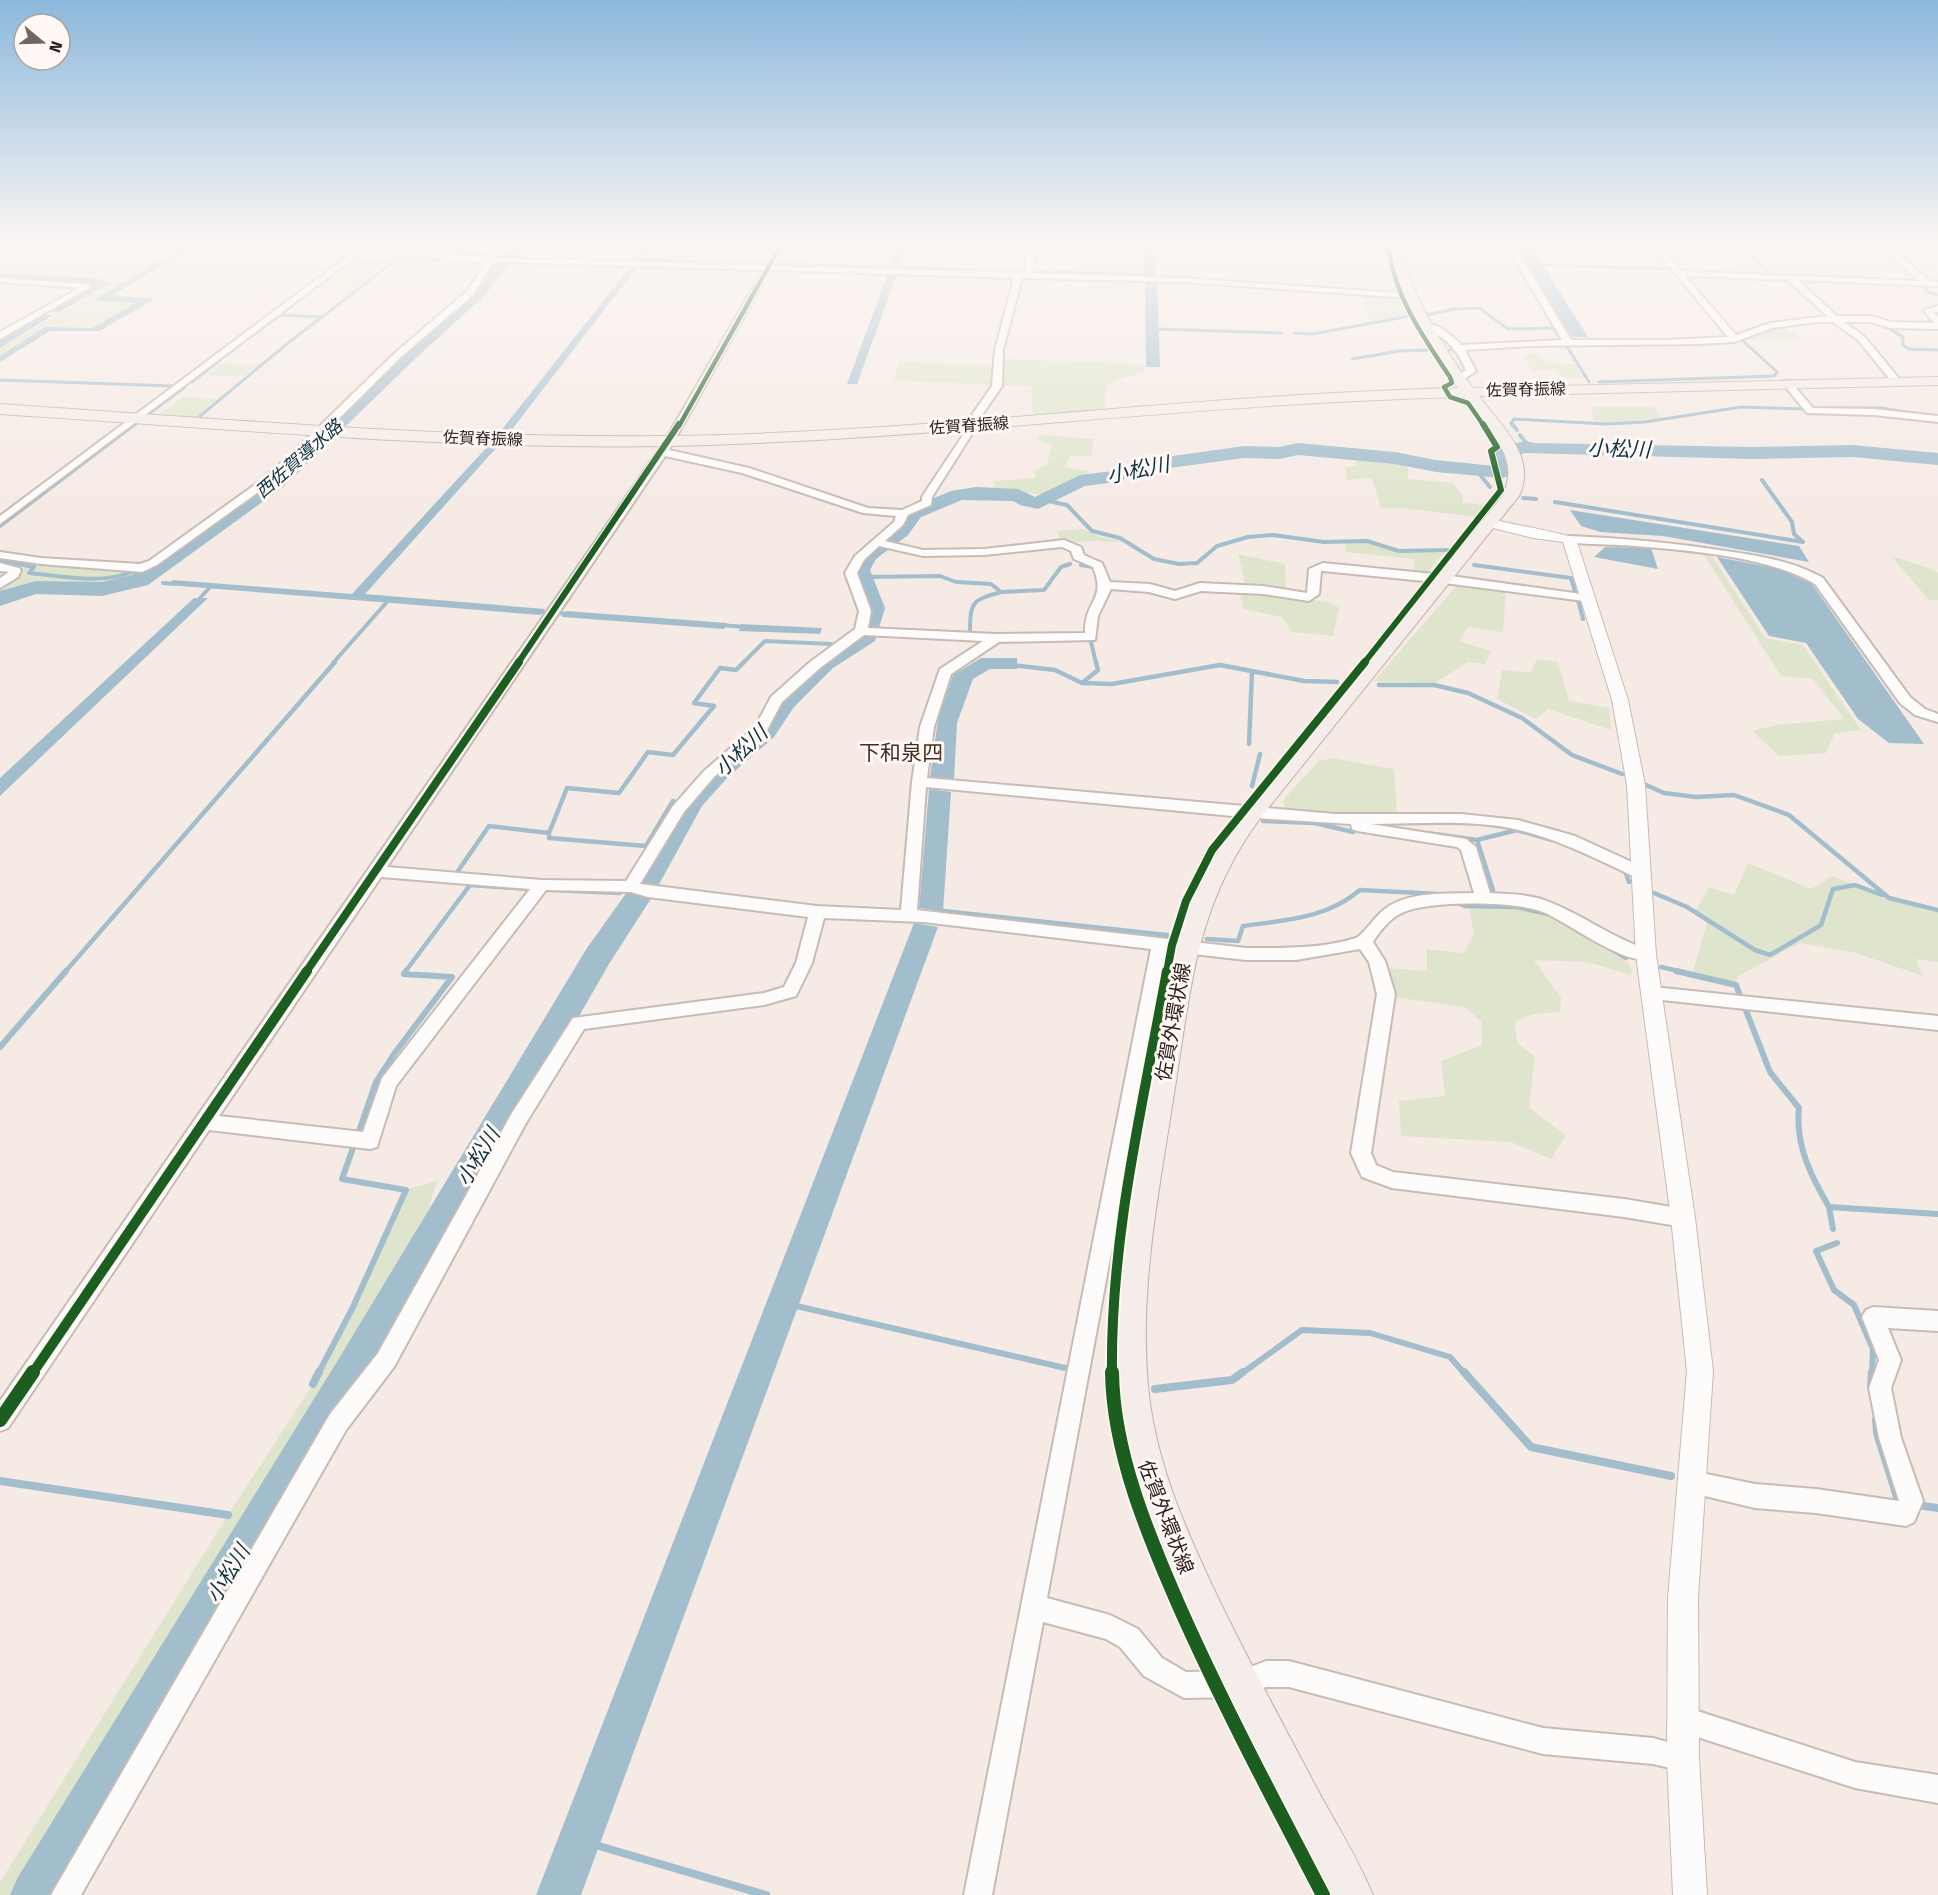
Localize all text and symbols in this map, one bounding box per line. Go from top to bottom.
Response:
north arrow [12,12,72,72]
text: N [45,39,66,55]
street label: 佐賀脊振線 [1486,379,1566,400]
street label: 佐賀脊振線 [928,413,1010,438]
water label: 西佐賀導水路 [251,414,348,503]
street label: 佐賀脊振線 [443,428,523,449]
water label: 小松川 [1587,435,1653,463]
water label: 小松川 [1105,451,1173,489]
water label: 小松川 [709,719,774,782]
district label: 下和泉四 [859,740,943,766]
street label: 佐賀外環状線 [1151,961,1195,1083]
water label: 小松川 [451,1122,506,1191]
street label: 佐賀外環状線 [1133,1457,1199,1577]
water label: 小松川 [201,1539,256,1608]

